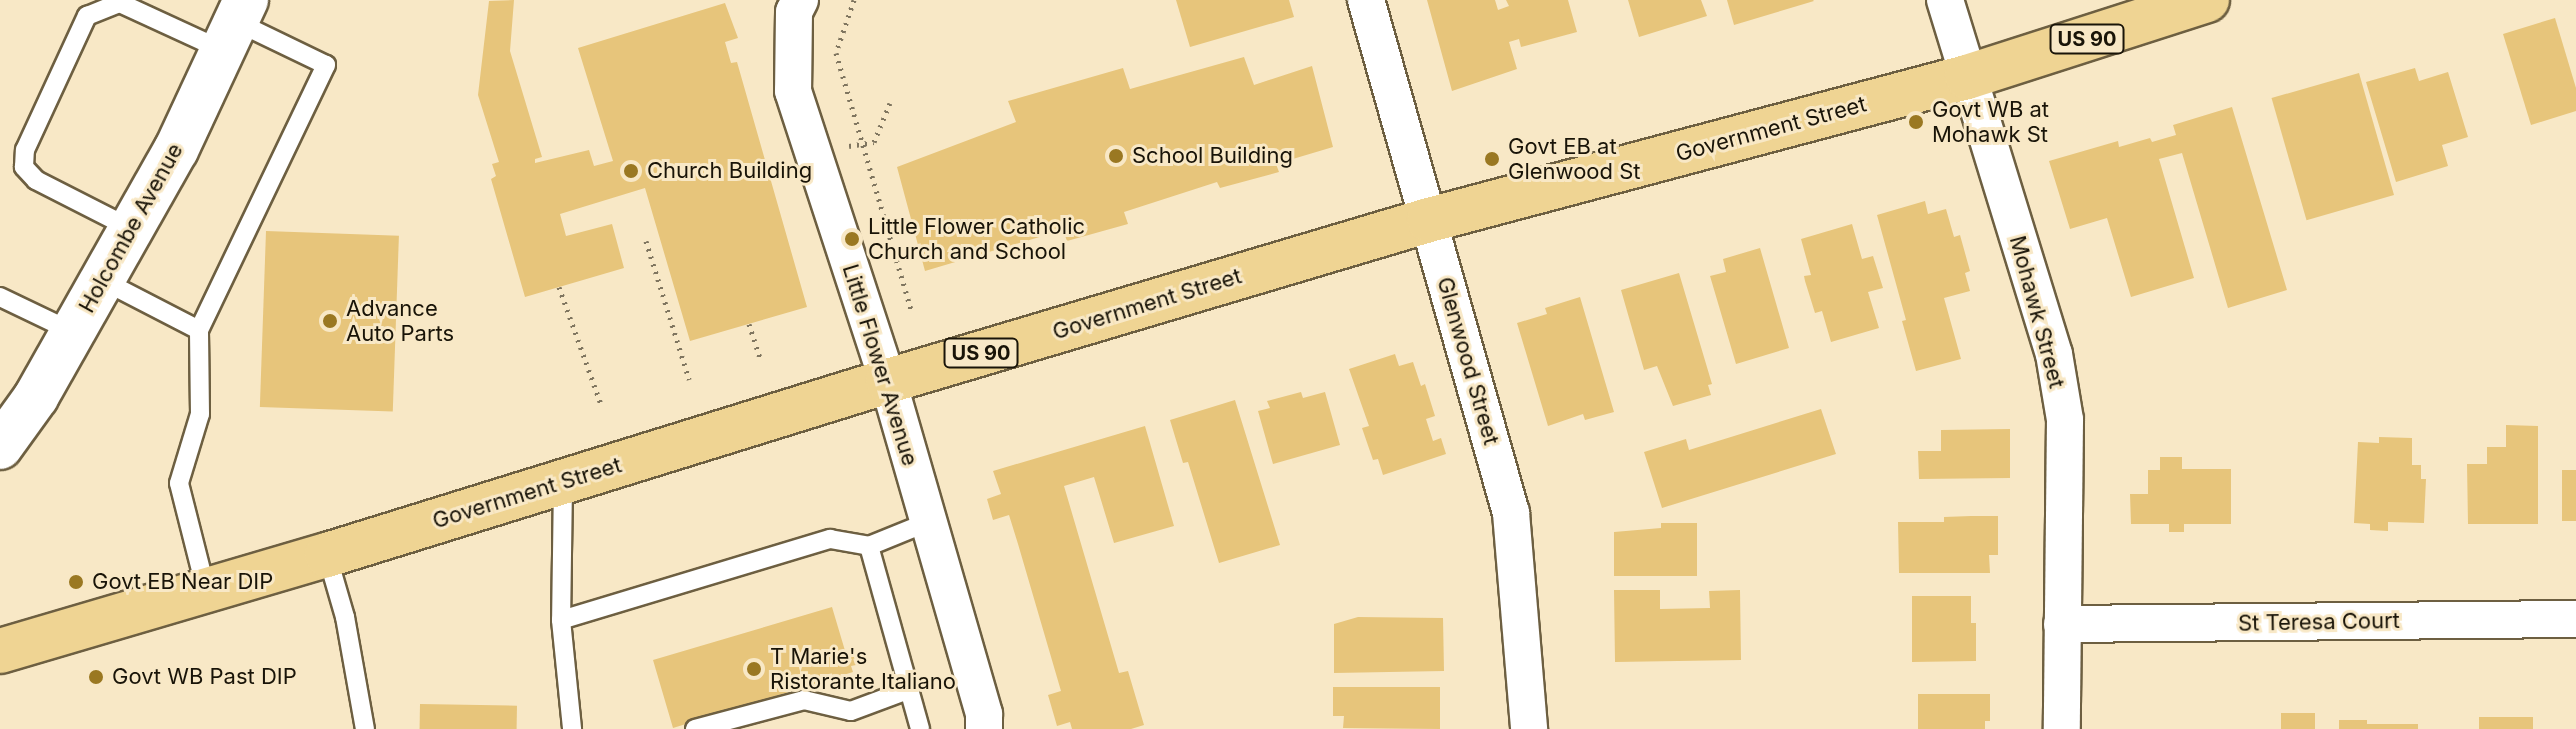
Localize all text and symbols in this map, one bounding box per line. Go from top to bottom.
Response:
road number: US 90 [2049,23,2125,55]
street label: Government Street [1673,91,1869,167]
place label: Govt WB at Mohawk St [1932,96,2049,148]
marker: Govt WB at Mohawk St [1907,113,1925,131]
place label: Govt EB at Glenwood St [1508,133,1641,184]
street label: Holcombe Avenue [73,139,189,317]
place label: School Building [1132,143,1293,169]
marker: School Building [1107,147,1125,165]
marker: Govt EB at Glenwood St [1483,150,1501,168]
place label: Church Building [647,158,812,184]
marker: Church Building [622,162,640,180]
place label: Little Flower Catholic Church and School [868,213,1085,264]
marker: Little Flower Catholic Church and School [843,230,861,248]
street label: Mohawk Street [2004,233,2070,391]
street label: Little Flower Avenue [837,261,923,469]
street label: Government Street [1049,263,1245,345]
street label: Glenwood Street [1431,274,1505,448]
place label: Advance Auto Parts [346,295,454,346]
marker: Advance Auto Parts [321,312,339,330]
road number: US 90 [943,337,1019,369]
street label: Government Street [429,452,625,534]
place label: Govt EB Near DIP [92,569,273,595]
marker: Govt EB Near DIP [67,573,85,591]
street label: St Teresa Court [2238,607,2400,637]
place label: T Marie's Ristorante Italiano [770,643,956,694]
marker: T Marie's Ristorante Italiano [745,660,763,678]
place label: Govt WB Past DIP [112,664,297,690]
marker: Govt WB Past DIP [87,668,105,686]

